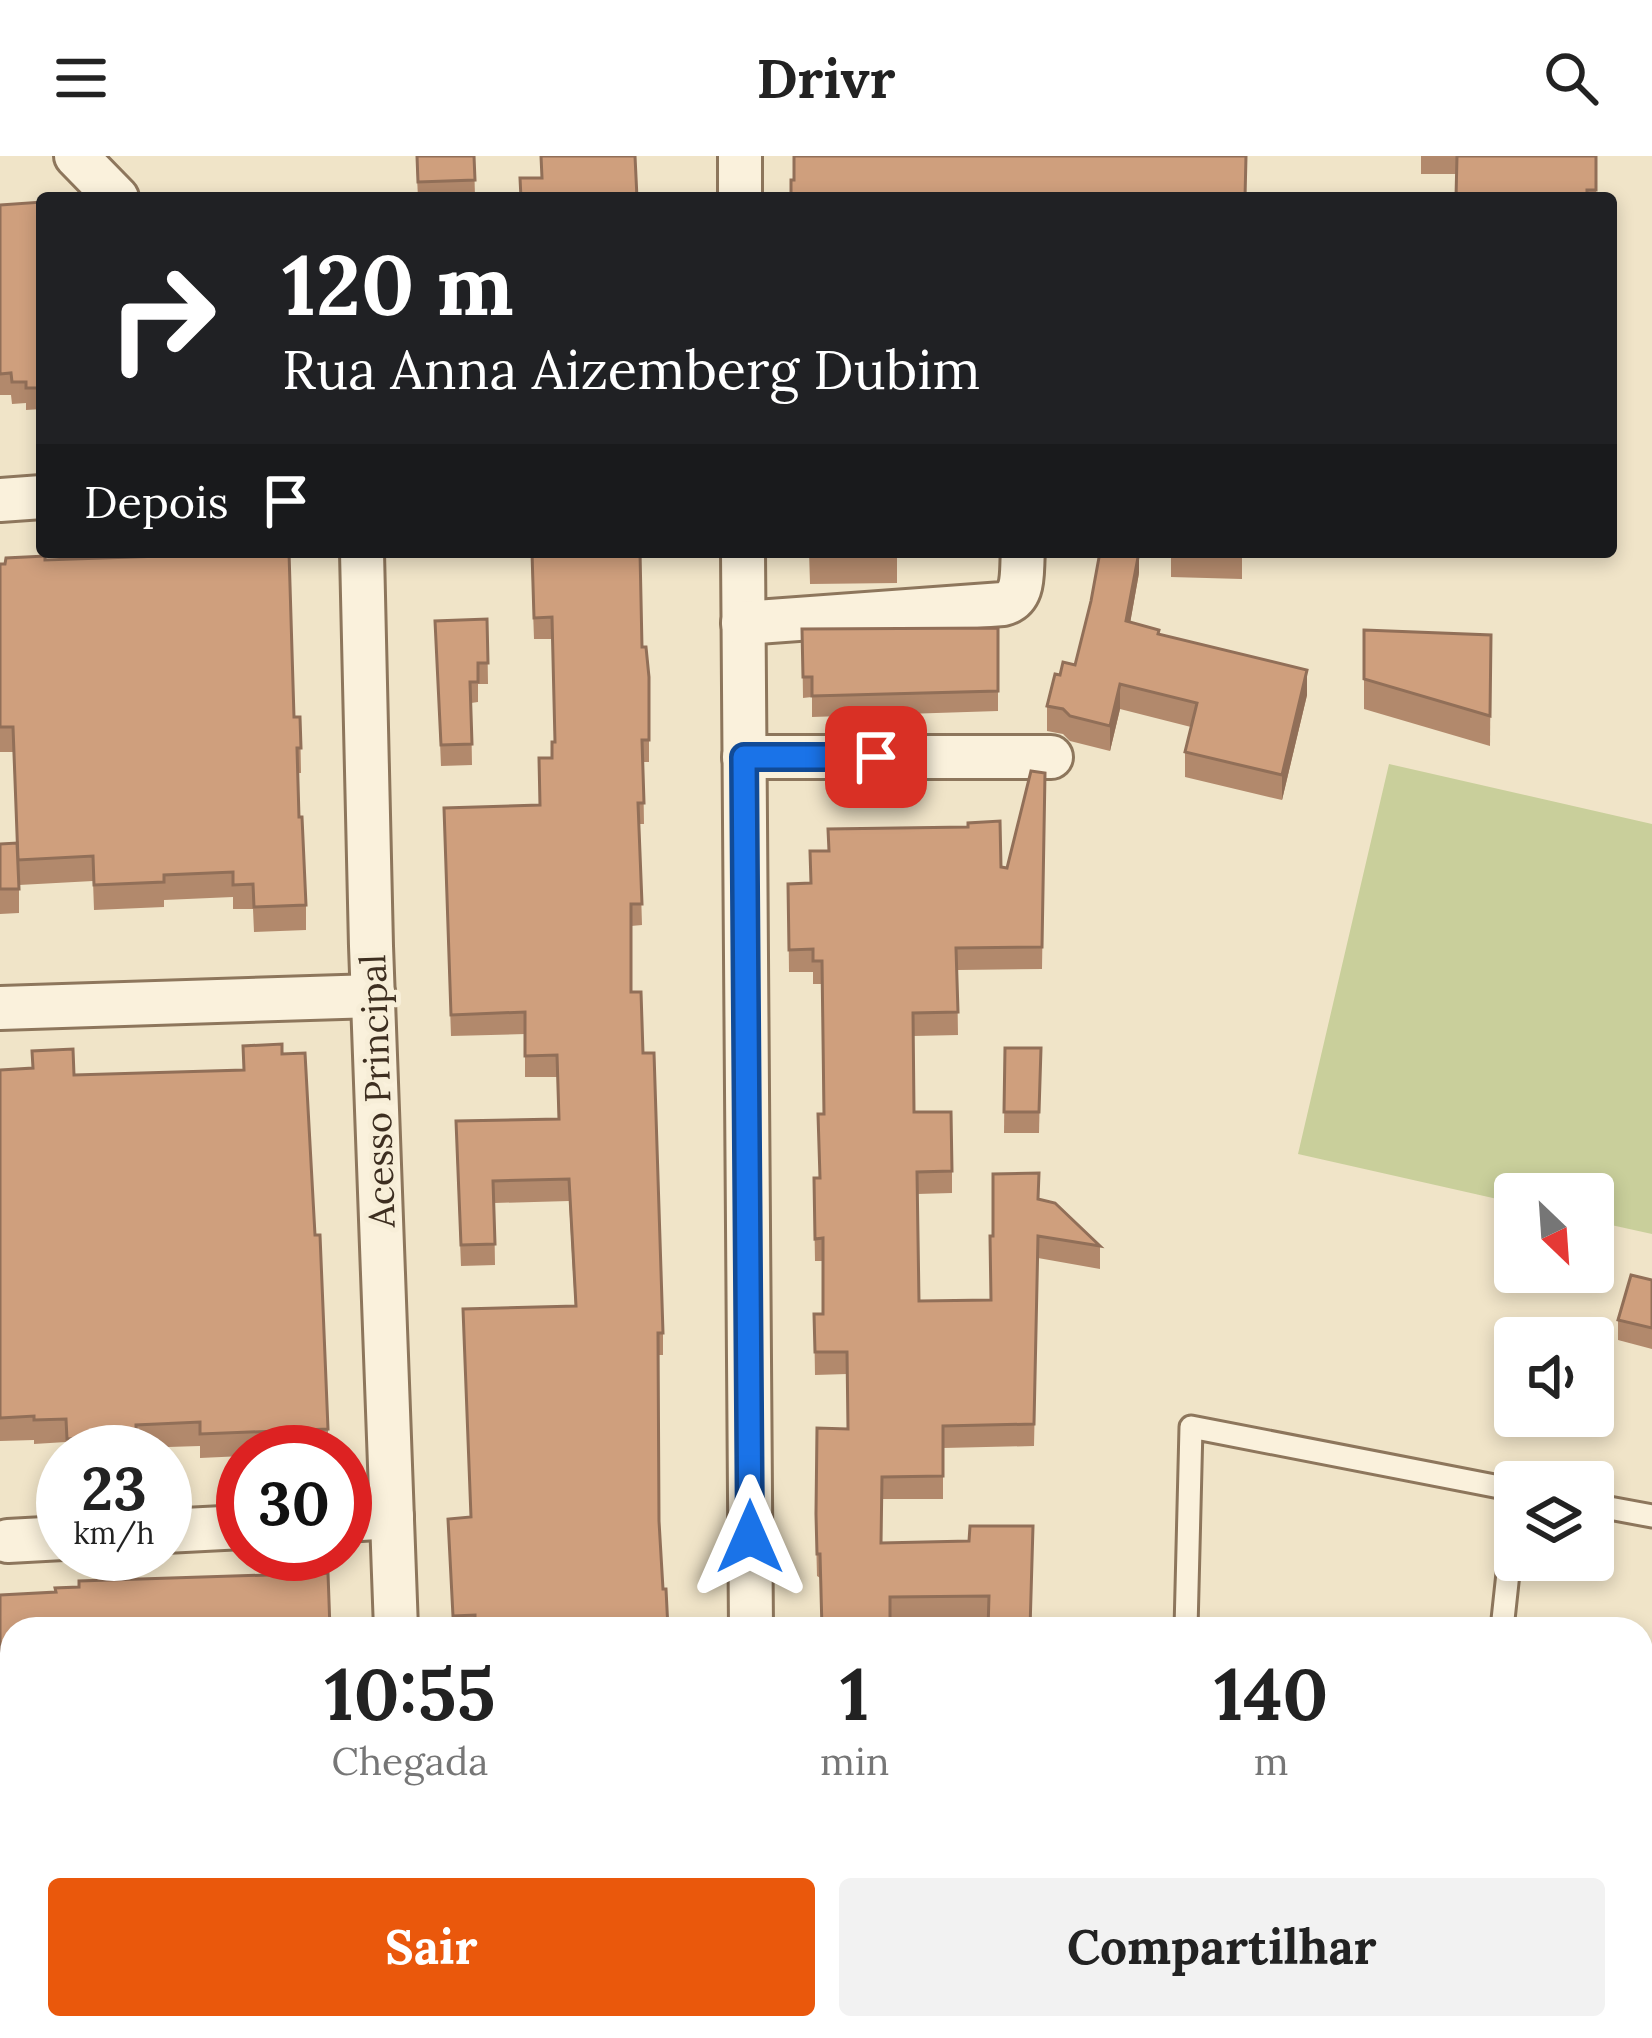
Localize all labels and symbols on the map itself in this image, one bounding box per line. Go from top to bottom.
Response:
pin [825,706,927,808]
street label: Acesso Principal [349,954,405,1229]
north arrow [1494,1173,1614,1293]
speed limit sign: 30 [216,1425,372,1581]
position arrow [687,1474,813,1600]

